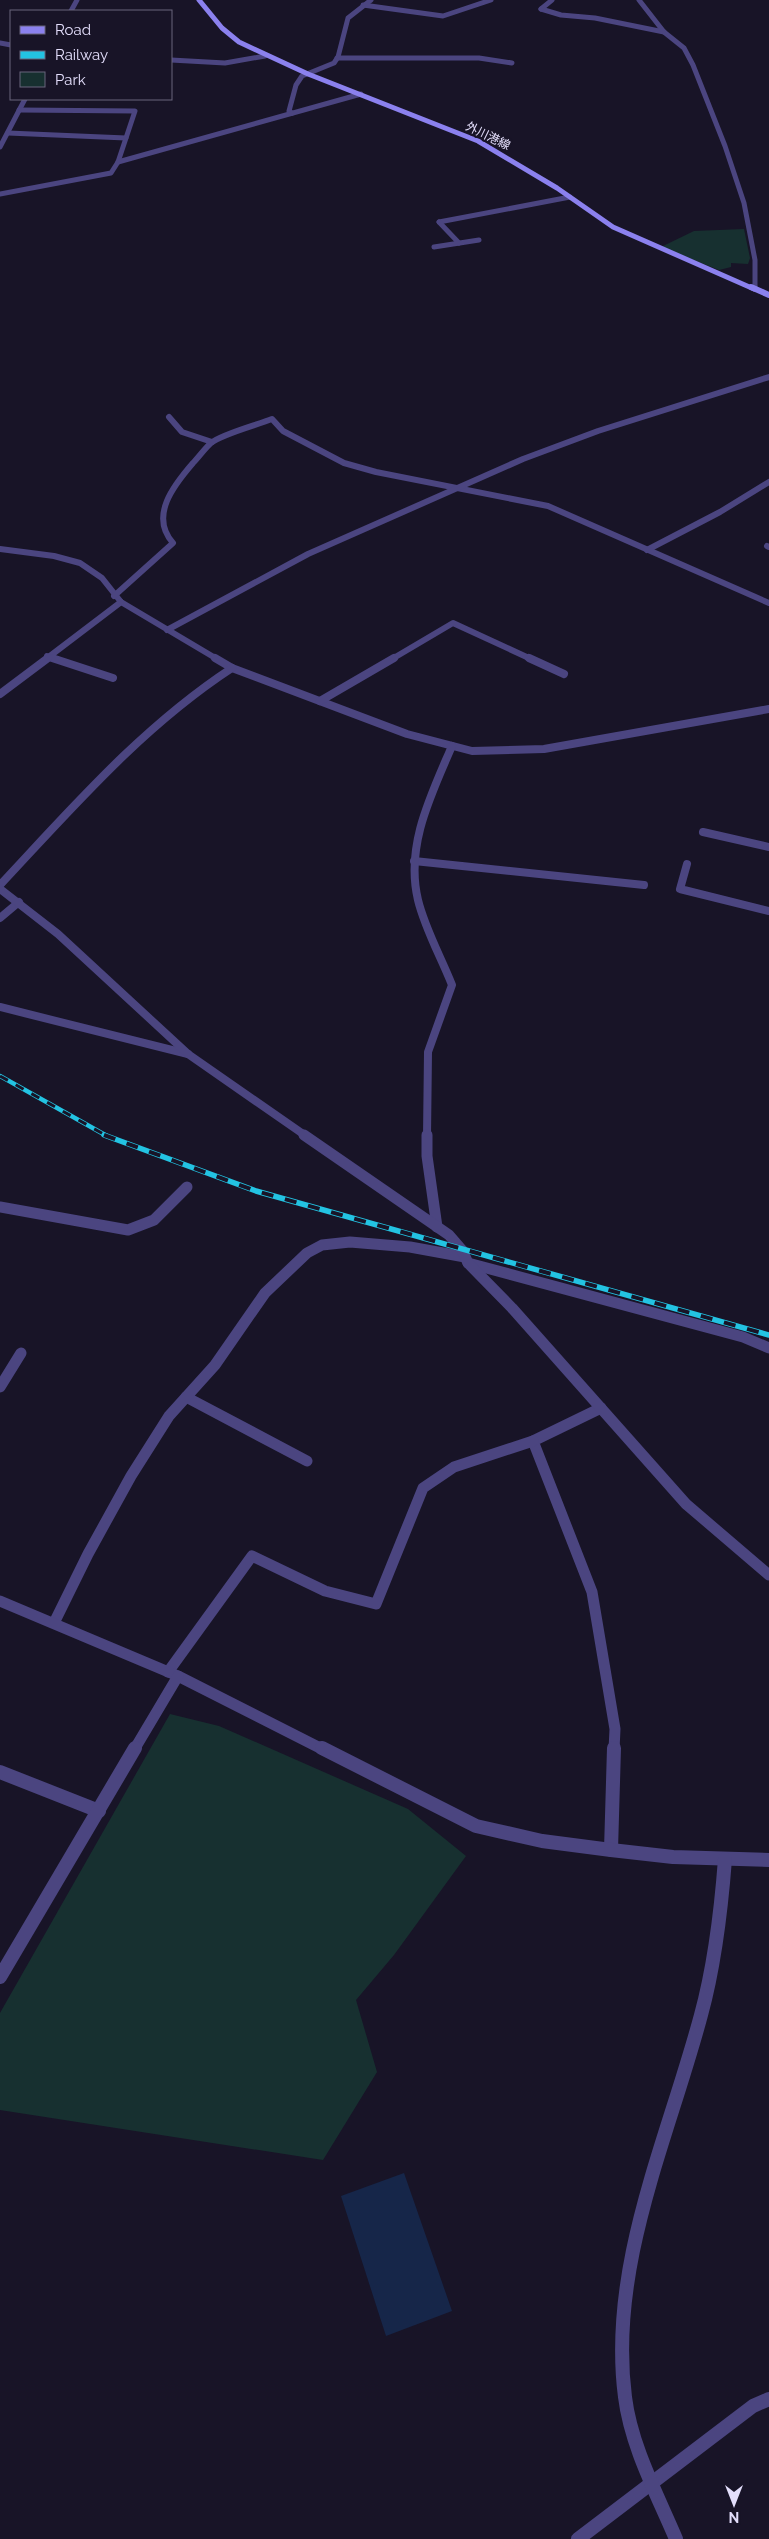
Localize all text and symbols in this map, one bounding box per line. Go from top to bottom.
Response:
legend [10,10,172,100]
text: Road [55,21,91,39]
text: Railway [55,46,108,64]
text: Park [55,71,86,89]
street label: 外川港線 [463,119,513,153]
north arrow [709,2479,759,2529]
text: N [729,2509,739,2525]

